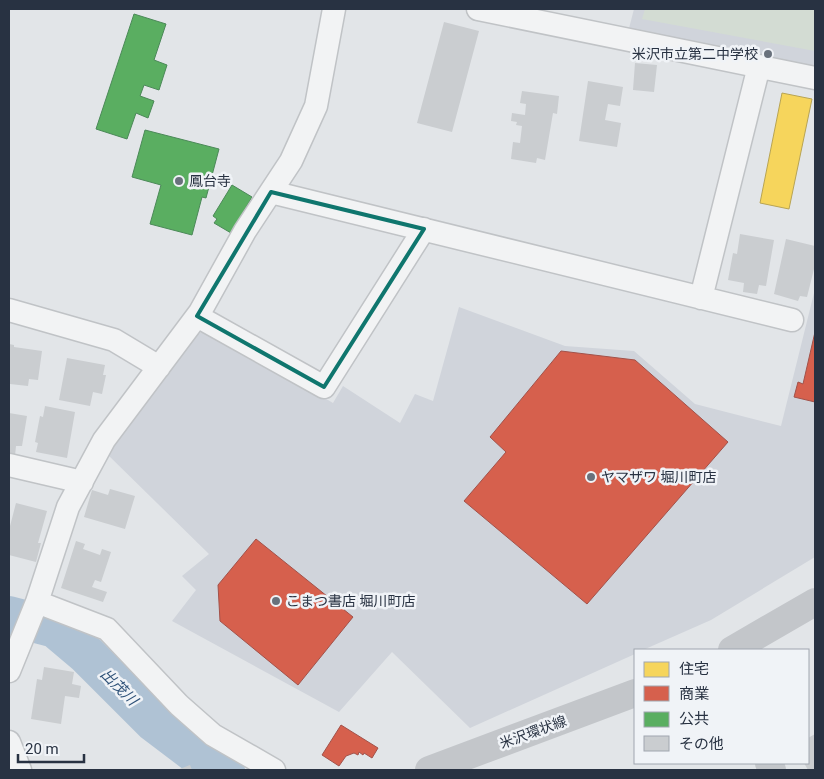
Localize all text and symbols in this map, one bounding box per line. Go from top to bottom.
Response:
place label: 米沢市立第二中学校 [632,46,758,62]
marker: 米沢市立第二中学校 [762,48,774,60]
place label: 鳳台寺 [189,173,231,189]
marker: 鳳台寺 [173,175,185,187]
place label: ヤマザワ 堀川町店 [601,469,716,485]
marker: ヤマザワ 堀川町店 [585,471,597,483]
place label: こまつ書店 堀川町店 [286,593,415,609]
marker: こまつ書店 堀川町店 [270,595,282,607]
legend [634,649,809,764]
text: 住宅 [679,660,709,678]
water label: 出茂川 [97,665,143,711]
text: 商業 [679,685,709,703]
text: 公共 [679,710,709,728]
street label: 米沢環状線 [497,713,569,751]
scale bar [18,732,84,764]
text: その他 [679,735,724,753]
text: 20 m [25,740,59,758]

